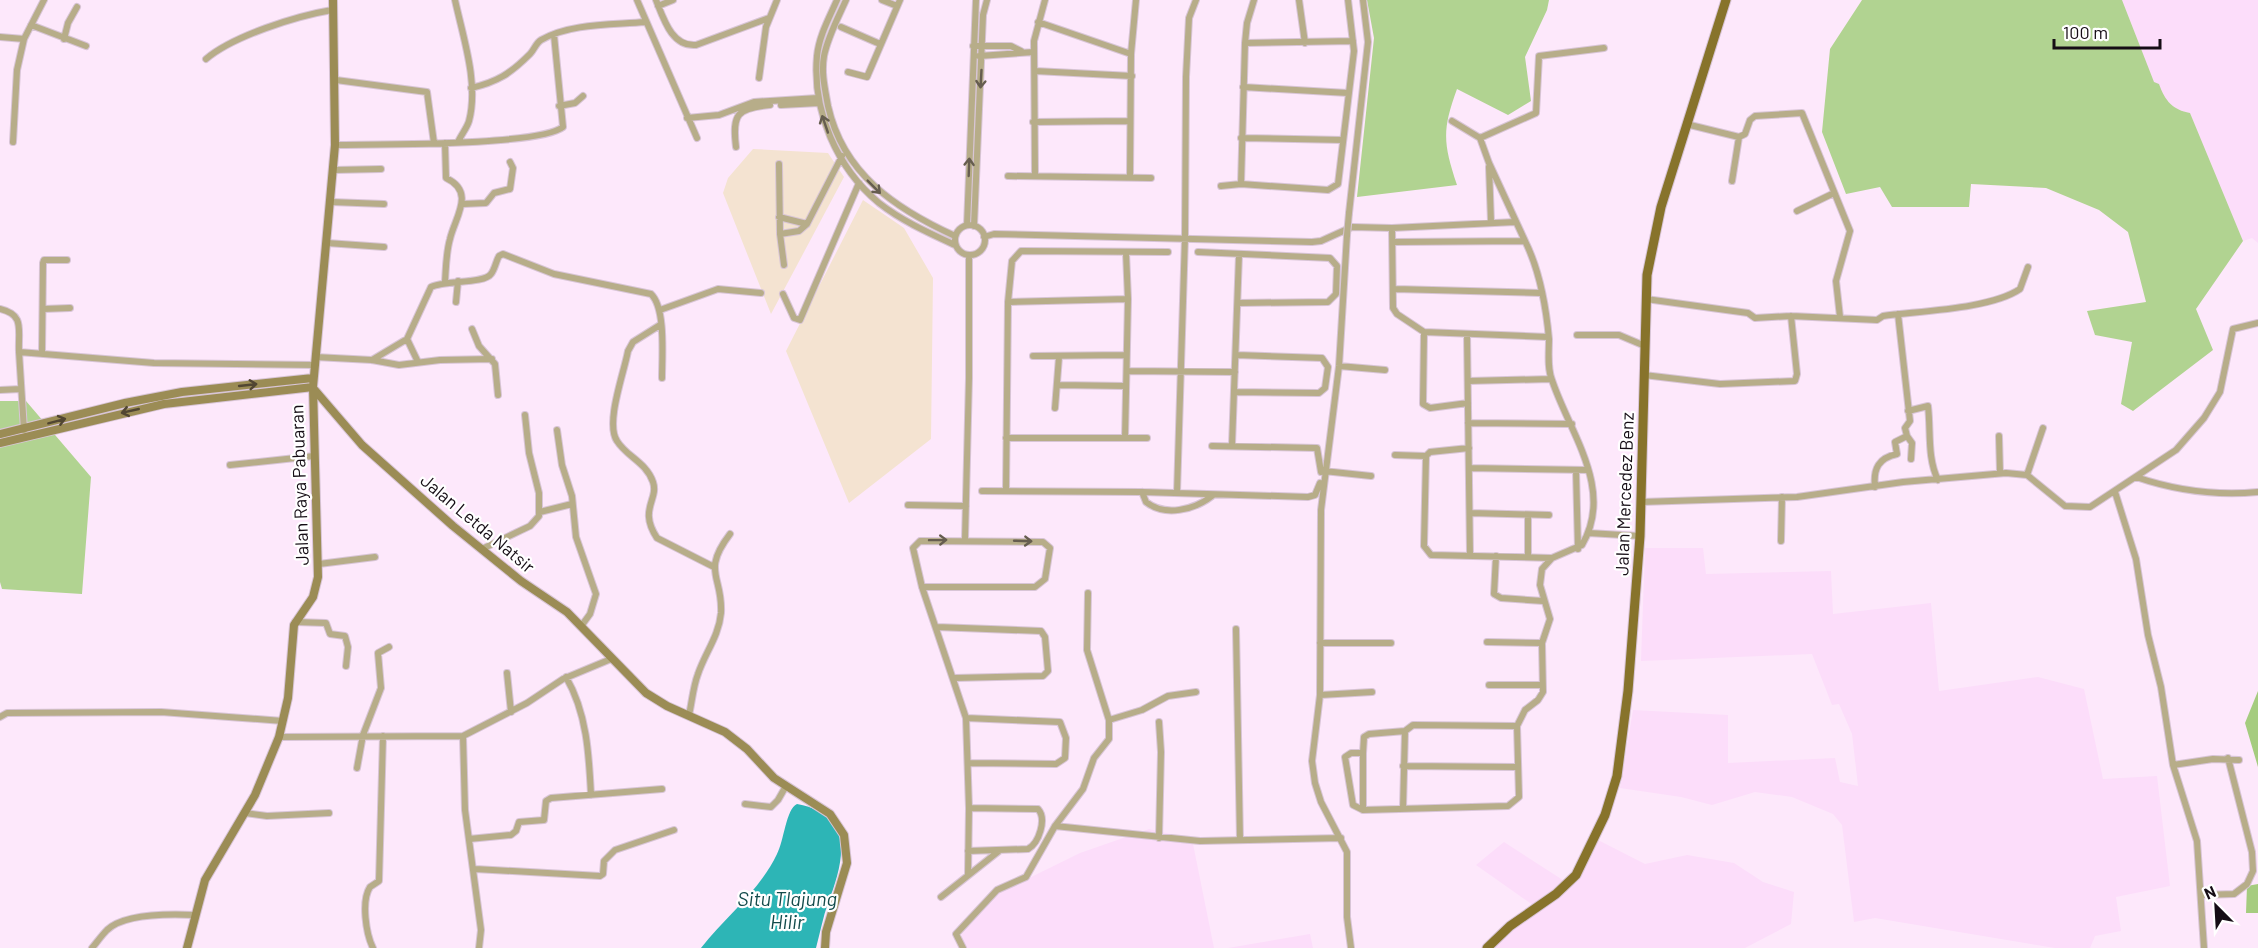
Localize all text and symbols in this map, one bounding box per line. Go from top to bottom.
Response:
scale bar [2054,12,2160,50]
text: 100 m [2063,21,2108,43]
one-way arrow [976,69,987,89]
one-way arrow [819,115,830,133]
one-way arrow [963,157,975,177]
one-way arrow [866,180,881,194]
one-way arrow [238,379,258,390]
street label: Jalan Raya Pabuaran [285,404,313,566]
one-way arrow [121,406,140,417]
street label: Jalan Mercedez Benz [1610,412,1638,576]
one-way arrow [47,415,66,426]
street label: Jalan Letda Natsir [416,469,540,577]
one-way arrow [927,534,947,546]
one-way arrow [1013,535,1033,547]
north arrow [2186,876,2246,936]
text: N [2201,881,2218,903]
water label: Situ Tlajung Hilir [737,886,837,933]

